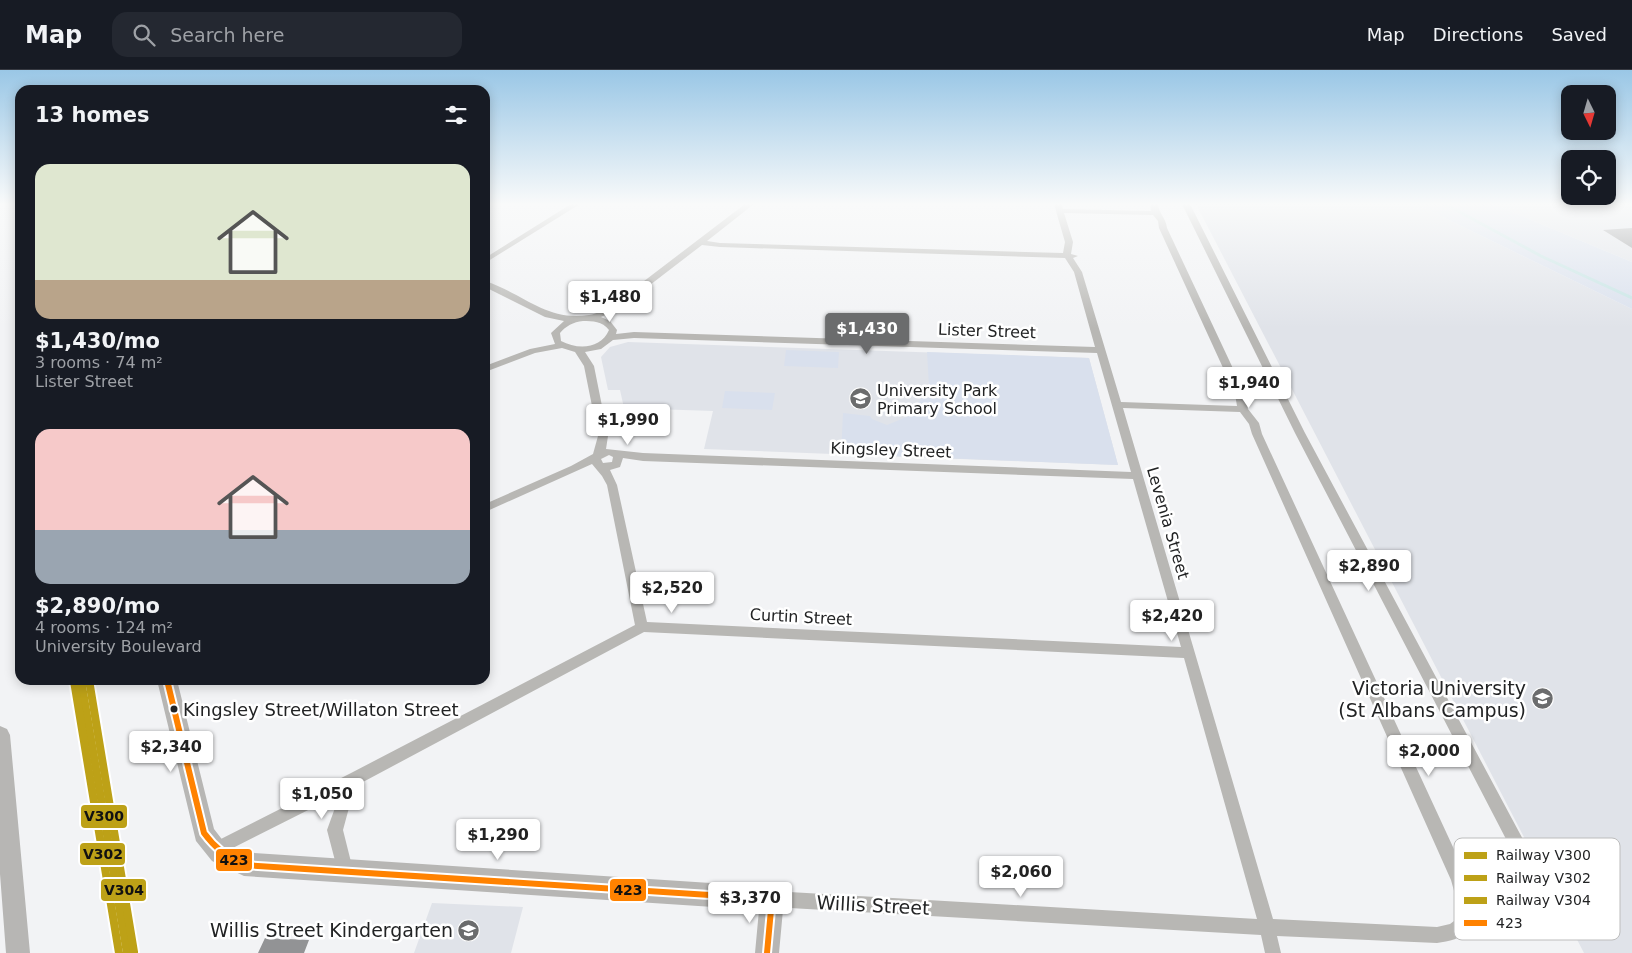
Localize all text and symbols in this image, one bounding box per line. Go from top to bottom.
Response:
search box [112,12,462,57]
text: Map [25,21,82,49]
icon: search [130,21,158,49]
text: Search here [170,24,284,46]
text: Map [1367,24,1405,45]
text: Directions [1433,24,1523,45]
text: Saved [1551,24,1607,45]
north arrow [1561,85,1616,140]
map controls [1561,85,1616,205]
icon: filters [442,101,470,129]
text: 13 homes [35,103,150,127]
button: locate [1561,150,1616,205]
icon: home [208,197,298,287]
pin: $1,480 [569,280,651,323]
text: $1,480 [579,287,641,306]
pin: $1,430 [826,312,908,355]
text: $1,430 [836,319,898,338]
street label: Lister Street [938,320,1036,342]
text: $1,430/mo [35,329,160,353]
text: 3 rooms · 74 m² [35,353,163,372]
pin: $1,940 [1208,366,1290,409]
text: Lister Street [35,372,133,391]
text: $1,940 [1218,373,1280,392]
place label: University Park Primary School [877,381,998,418]
school or university icon: University Park Primary School [849,387,873,411]
pin: $1,990 [587,404,669,446]
text: $1,990 [597,410,659,429]
street label: Kingsley Street [830,438,952,462]
icon: home [208,462,298,552]
street label: Levenia Street [1143,465,1193,581]
pin: $2,890 [1328,550,1410,592]
text: $2,890 [1338,556,1400,575]
pin: $2,520 [631,572,713,614]
text: $2,520 [641,578,703,597]
text: $2,890/mo [35,594,160,618]
pin: $2,420 [1131,600,1213,642]
street label: Curtin Street [749,605,853,629]
text: $2,420 [1141,606,1203,625]
text: 4 rooms · 124 m² [35,618,173,637]
text: University Boulevard [35,637,202,656]
place label: Victoria University (St Albans Campus) [1338,677,1526,721]
school or university icon: Victoria University (St Albans Campus) [1530,687,1554,711]
place label: Kingsley Street/Willaton Street [183,699,459,720]
marker: Kingsley Street/Willaton Street [169,704,179,714]
pin: $2,340 [130,730,212,773]
pin: $2,000 [1388,734,1470,777]
text: $2,340 [140,737,202,756]
text: $2,000 [1398,741,1460,760]
pin: $1,050 [281,778,363,820]
text: $1,050 [291,784,353,803]
line badge: V300 [80,804,128,829]
text: V300 [84,808,124,824]
pin: $1,290 [457,818,539,861]
text: $1,290 [467,825,529,844]
legend [1454,838,1620,940]
line badge: V302 [79,842,126,866]
text: V302 [83,846,123,862]
text: Railway V300 [1496,847,1591,863]
line badge: 423 [215,848,253,872]
text: 423 [219,852,249,868]
pin: $2,060 [980,856,1062,898]
text: $2,060 [990,862,1052,881]
text: Railway V302 [1496,870,1591,886]
line badge: V304 [100,878,147,902]
line badge: 423 [609,878,647,902]
text: V304 [104,882,144,898]
text: 423 [613,882,643,898]
pin: $3,370 [709,882,791,924]
text: $3,370 [719,888,781,907]
street label: Willis Street [816,891,930,919]
text: Railway V304 [1496,892,1591,908]
text: 423 [1496,915,1523,931]
school or university icon: Willis Street Kindergarten [457,918,481,942]
place label: Willis Street Kindergarten [210,919,453,941]

